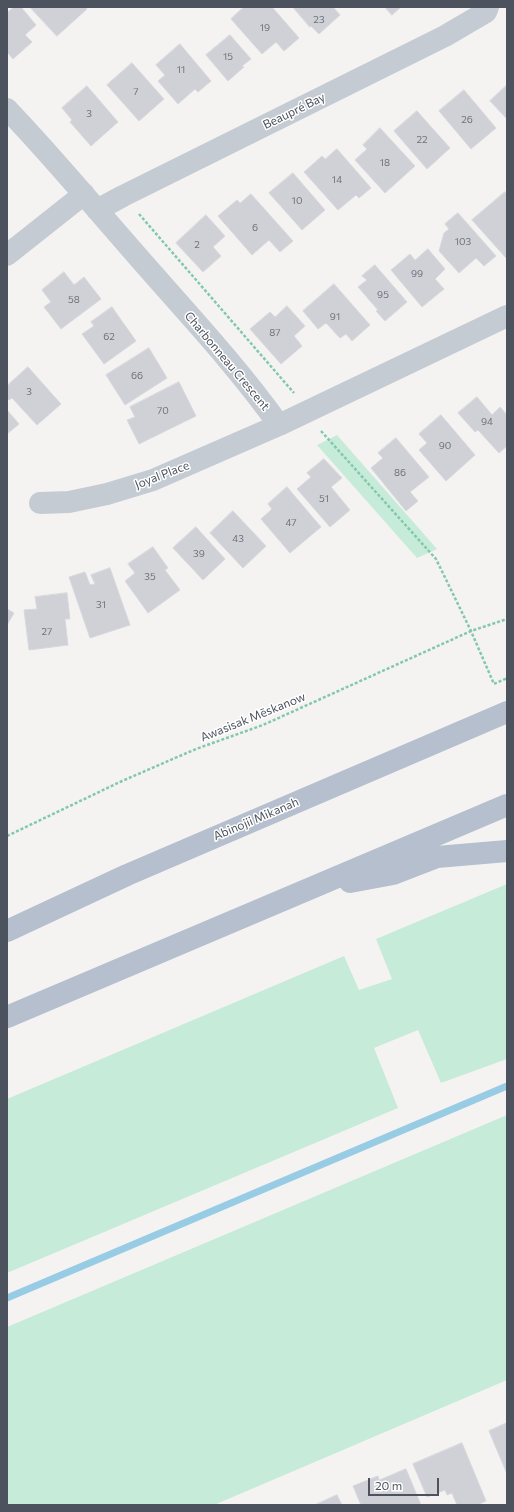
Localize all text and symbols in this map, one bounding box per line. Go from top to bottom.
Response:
house number: 23 [313,14,325,26]
house number: 19 [260,22,270,34]
house number: 15 [223,51,233,63]
house number: 11 [177,64,185,76]
house number: 7 [133,86,139,98]
street label: Beaupré Bay [261,90,327,132]
house number: 3 [86,108,92,120]
house number: 26 [461,114,473,126]
house number: 22 [416,134,428,146]
house number: 18 [380,157,390,169]
house number: 14 [332,174,342,186]
house number: 10 [292,195,302,207]
house number: 6 [252,222,258,234]
house number: 103 [455,236,471,248]
house number: 2 [194,239,200,251]
house number: 99 [411,268,423,280]
house number: 95 [377,289,389,301]
house number: 58 [68,294,80,306]
street label: Charbonneau Crescent [181,309,273,413]
house number: 91 [330,311,340,323]
house number: 87 [269,327,281,339]
house number: 62 [103,331,115,343]
house number: 66 [131,370,143,382]
house number: 3 [26,386,32,398]
house number: 70 [157,405,169,417]
house number: 94 [481,416,493,428]
house number: 90 [439,440,451,452]
street label: Joyal Place [133,458,191,492]
house number: 86 [394,467,406,479]
house number: 51 [319,493,329,505]
house number: 47 [285,517,297,529]
house number: 43 [232,533,244,545]
house number: 39 [193,548,205,560]
house number: 35 [144,571,156,583]
house number: 31 [96,599,106,611]
house number: 27 [42,626,52,638]
street label: Awasisak Mēskanow [198,689,308,745]
street label: Abinojii Mikanah [211,795,301,843]
scale bar [370,1470,441,1496]
text: 20 m [375,1478,402,1492]

